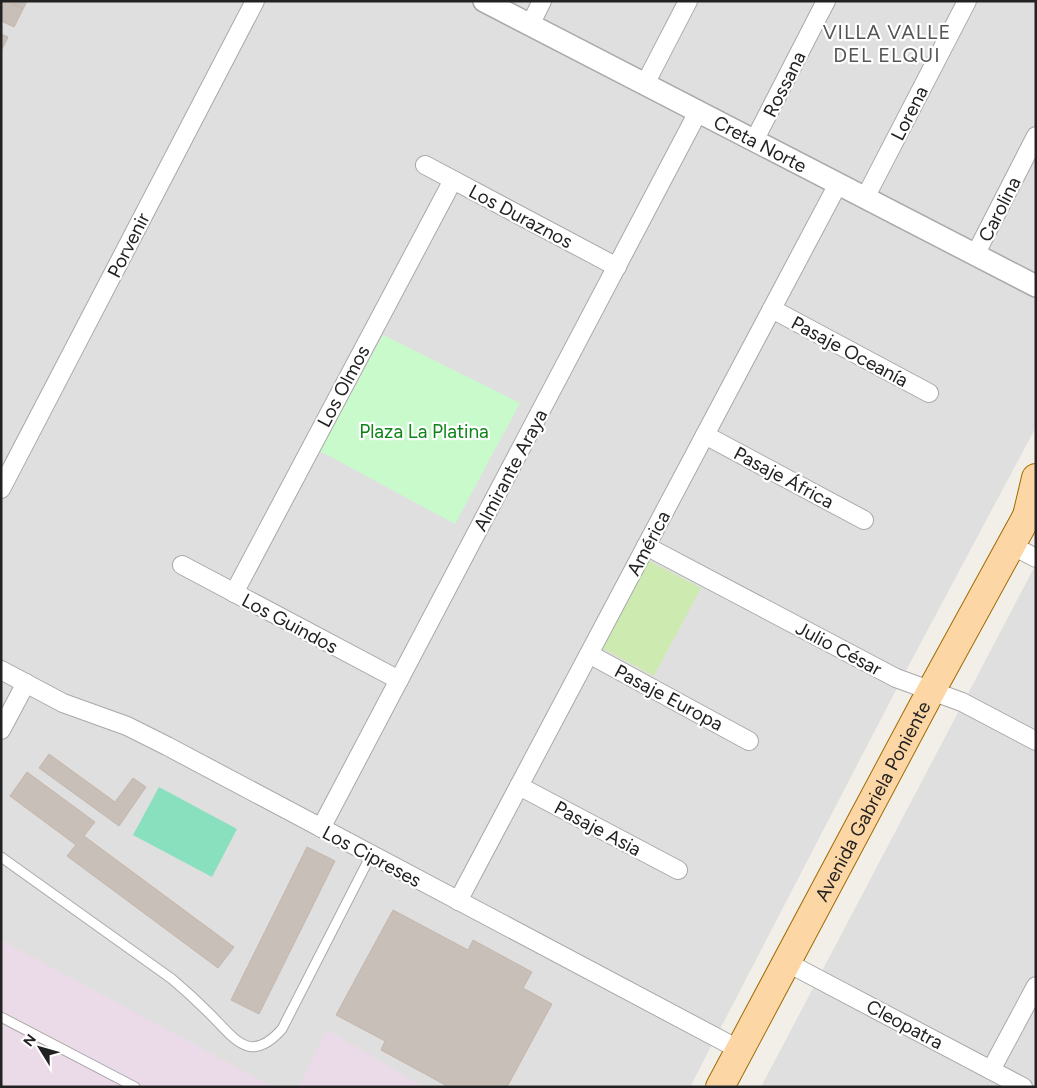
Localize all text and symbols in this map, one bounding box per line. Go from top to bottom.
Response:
district label: VILLA VALLE DEL ELQUI [823,20,951,67]
street label: Rossana [758,48,811,121]
street label: Lorena [886,82,933,144]
street label: Creta Norte [710,111,811,178]
street label: Carolina [973,173,1026,246]
street label: Los Duraznos [465,180,577,253]
street label: Porvenir [102,208,155,282]
street label: Pasaje Oceanía [787,311,912,392]
street label: Los Olmos [312,341,375,431]
street label: Almirante Araya [469,405,552,535]
park label: Plaza La Platina [359,420,489,443]
street label: Pasaje África [730,441,838,513]
street label: América [622,507,675,580]
street label: Los Guindos [238,589,342,658]
street label: Julio César [792,616,886,681]
street label: Pasaje Europa [611,659,727,736]
street label: Avenida Gabriela Poniente [810,697,936,905]
street label: Pasaje Asia [550,796,645,861]
street label: Los Cipreses [318,821,425,892]
street label: Cleopatra [863,995,947,1054]
north arrow [15,1023,65,1073]
text: N [20,1031,40,1050]

